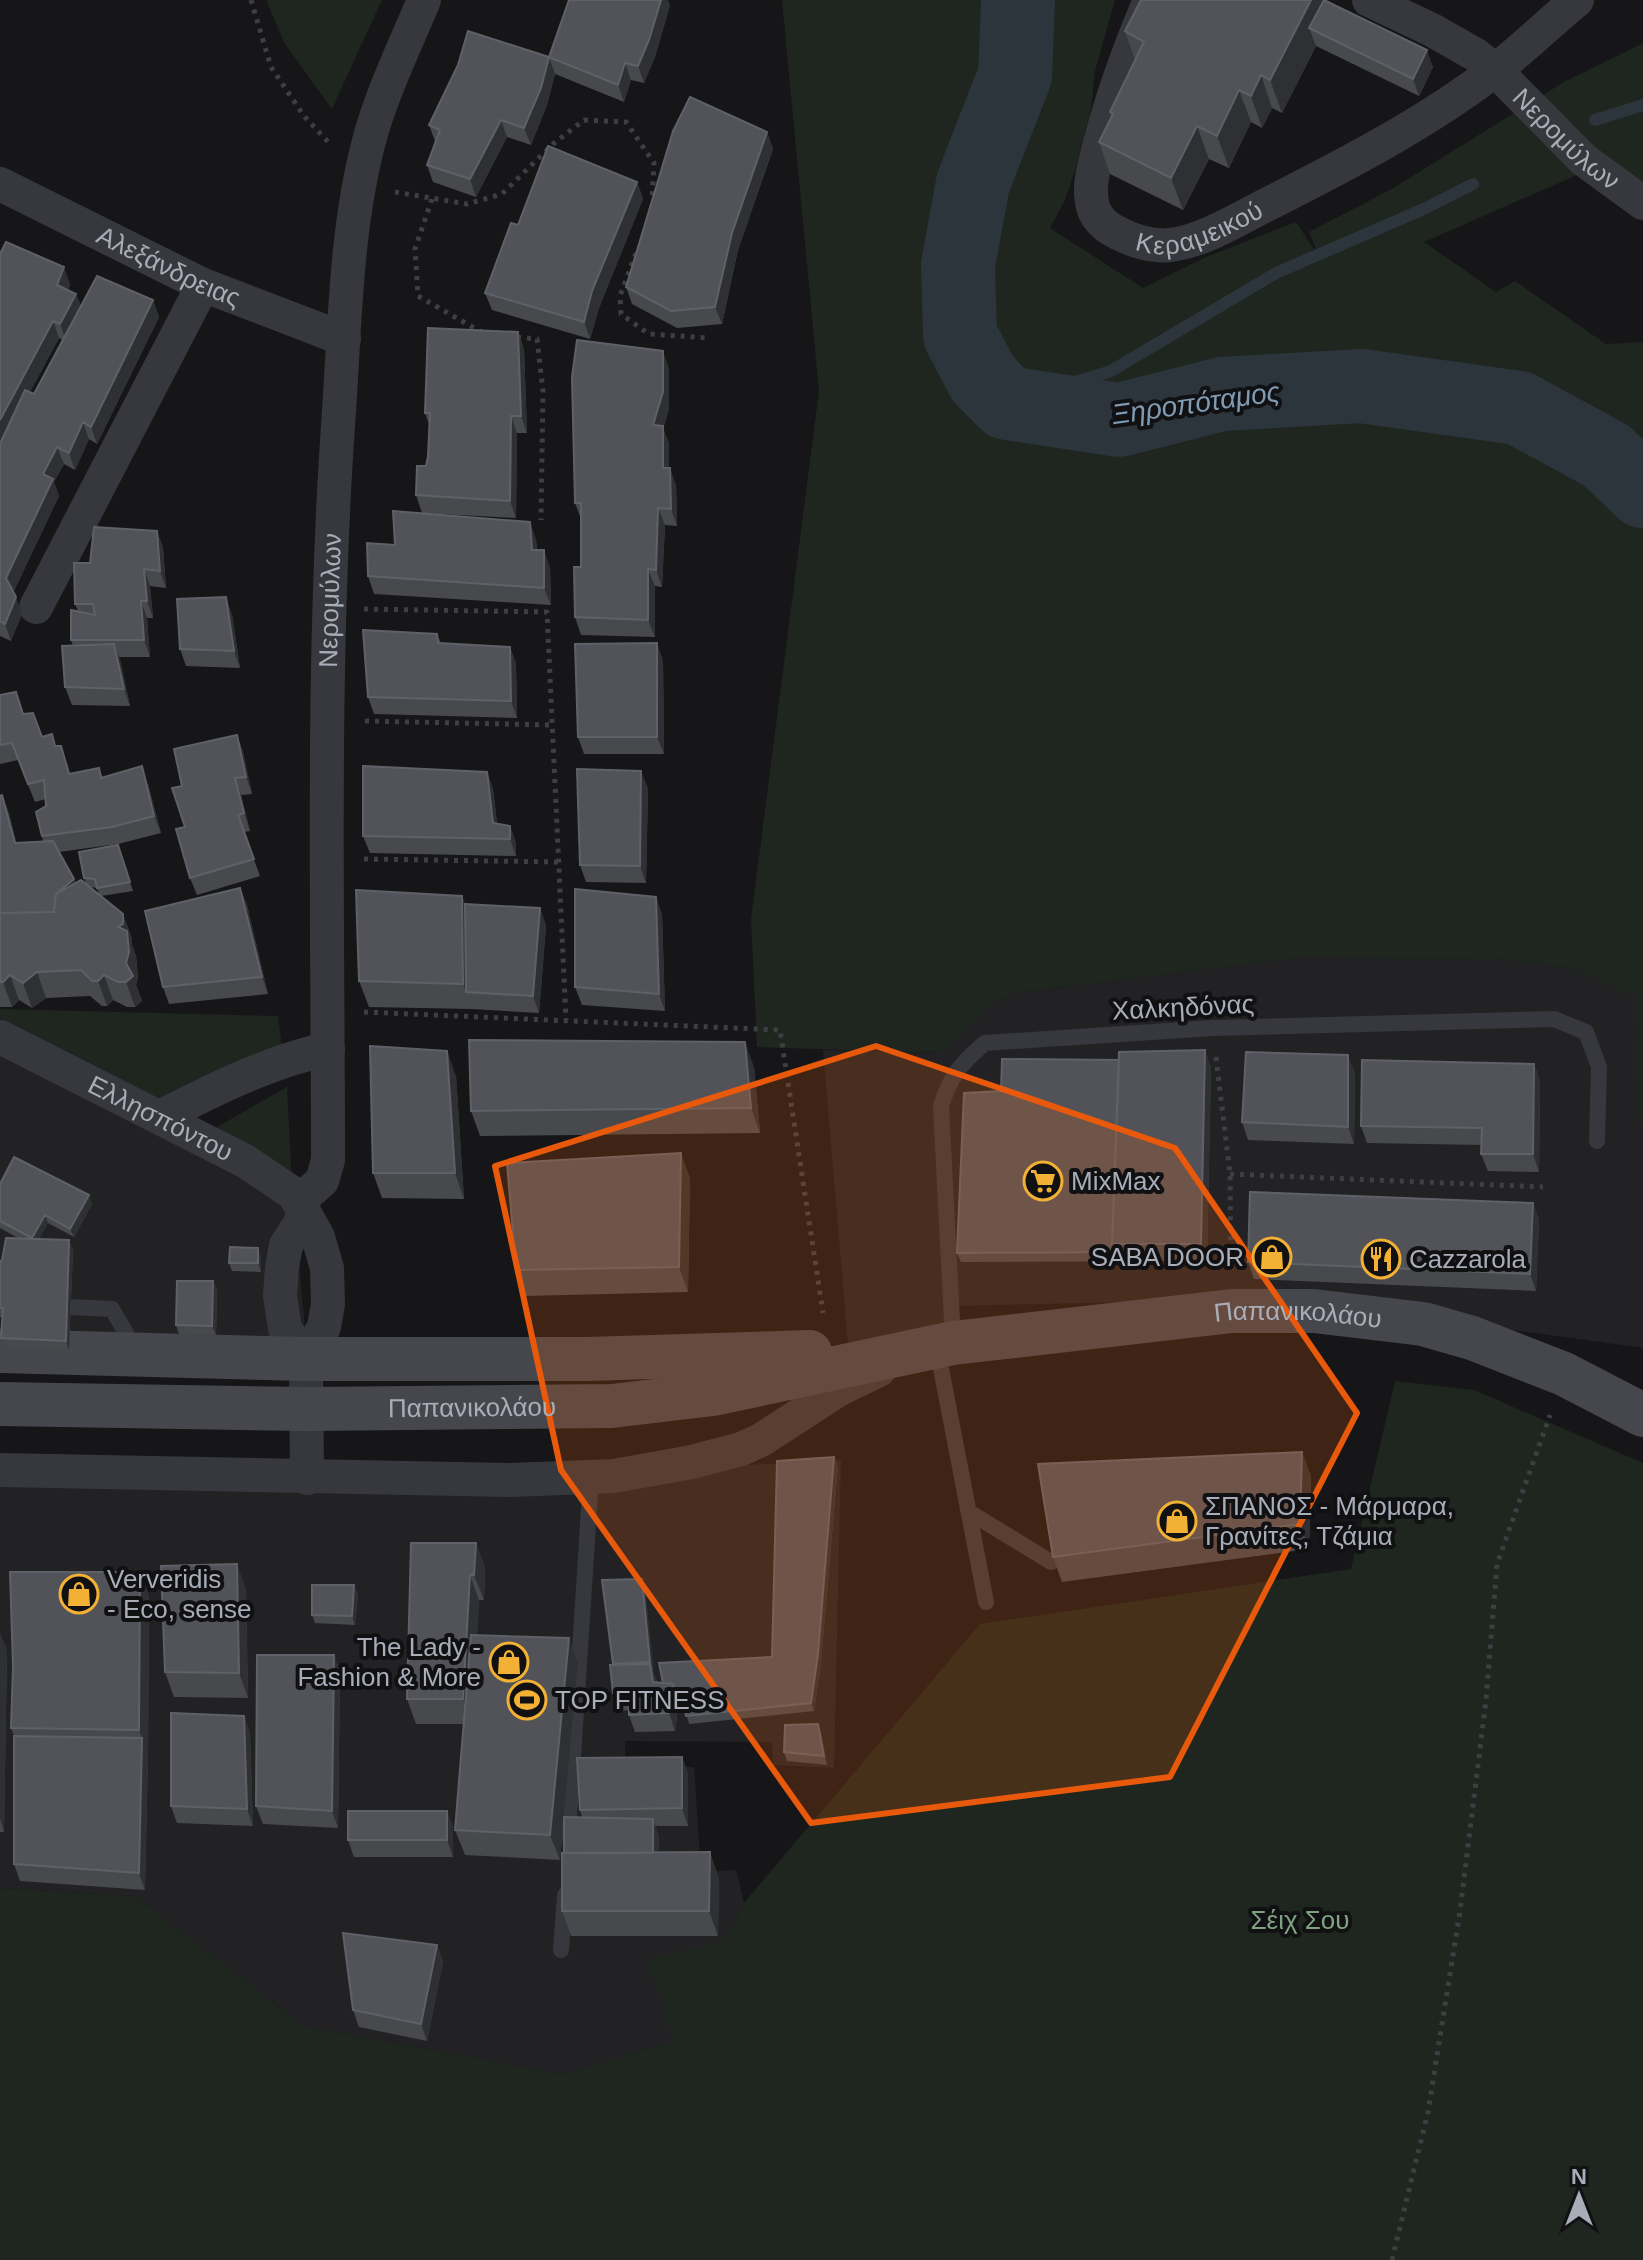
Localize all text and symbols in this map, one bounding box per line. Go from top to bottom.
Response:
street label: Νερομύλων [1507,82,1625,196]
street label: Κεραμεικού [1133,195,1268,261]
street label: Αλεξάνδρειας [92,220,245,313]
water label: Ξηροπόταμος [1109,376,1282,430]
street label: Νερομύλων [313,532,347,668]
street label: Χαλκηδόνας [1111,988,1255,1026]
street label: Ελλησπόντου [83,1069,238,1167]
supermarket icon: MixMax [1022,1160,1064,1202]
place label: MixMax [1071,1166,1161,1196]
shop icon: SABA DOOR [1251,1236,1293,1278]
restaurant icon: Cazzarola [1360,1238,1402,1280]
place label: SABA DOOR [1091,1242,1244,1272]
place label: Cazzarola [1409,1244,1527,1274]
street label: Παπανικολάου [1212,1296,1383,1334]
street label: Παπανικολάου [388,1392,556,1423]
place label: ΣΠΑΝΟΣ - Μάρμαρα, Γρανίτες, Τζάμια [1205,1491,1454,1551]
shop icon: ΣΠΑΝΟΣ - Μάρμαρα, Γρανίτες, Τζάμια [1156,1500,1198,1542]
place label: Ververidis - Eco, sense [107,1564,252,1624]
shop icon: Ververidis - Eco, sense [58,1573,100,1615]
place label: The Lady - Fashion & More [297,1632,481,1692]
shop icon: The Lady - Fashion & More [488,1641,530,1683]
sports icon: TOP FITNESS [506,1679,548,1721]
place label: TOP FITNESS [555,1685,725,1715]
park label: Σέιχ Σου [1250,1905,1350,1935]
north arrow [1539,2156,1619,2236]
text: N [1571,2164,1587,2189]

